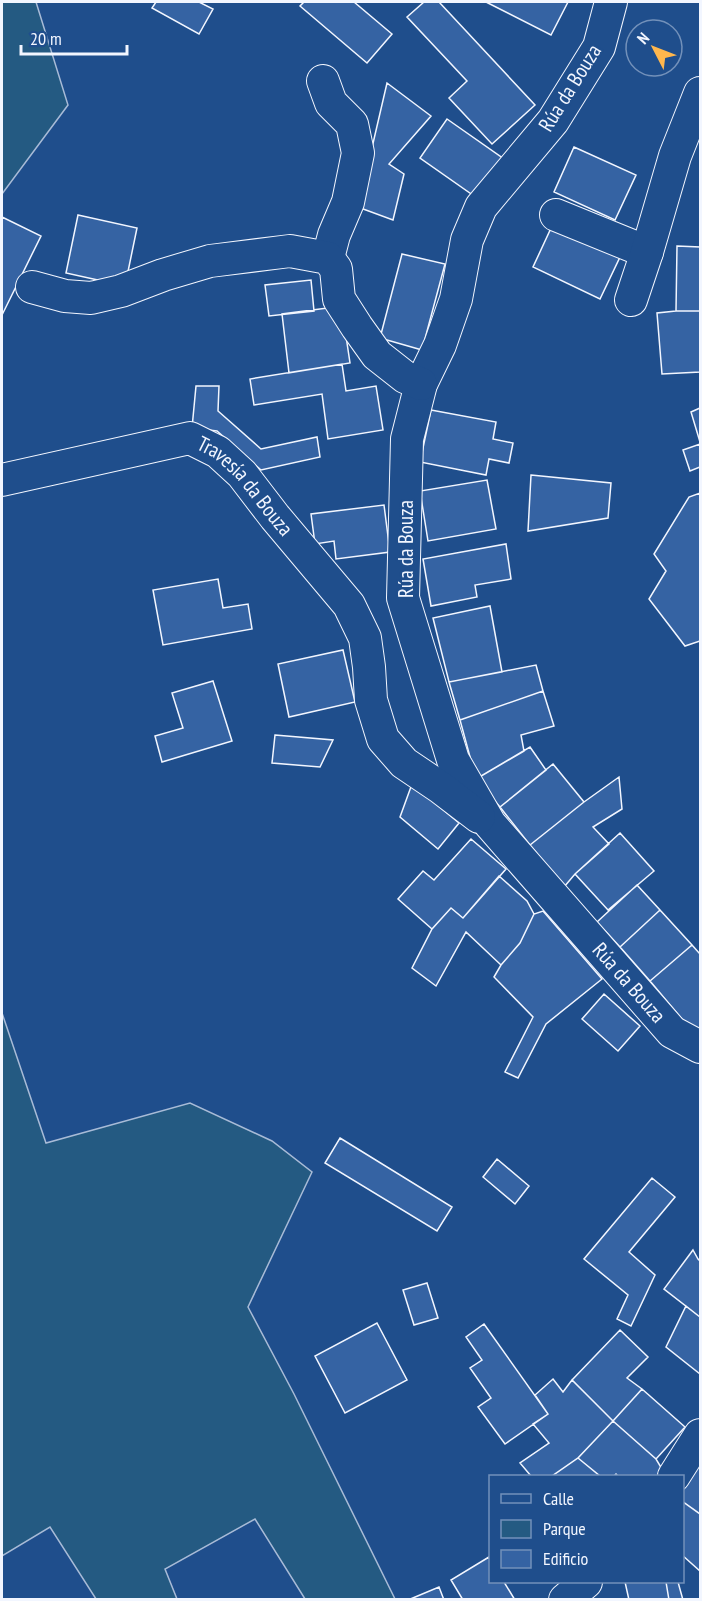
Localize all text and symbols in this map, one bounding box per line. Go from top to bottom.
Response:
scale bar [21,18,128,56]
north arrow [624,18,684,78]
text: 20 m [30,27,62,50]
text: N [633,28,653,48]
street label: Rúa da Bouza [532,39,607,136]
street label: Travesía da Bouza [193,430,299,541]
street label: Rúa da Bouza [392,500,419,598]
street label: Rúa da Bouza [587,937,672,1028]
legend [489,1475,684,1583]
text: Calle [543,1487,574,1510]
text: Parque [543,1517,586,1540]
text: Edificio [543,1547,589,1570]

